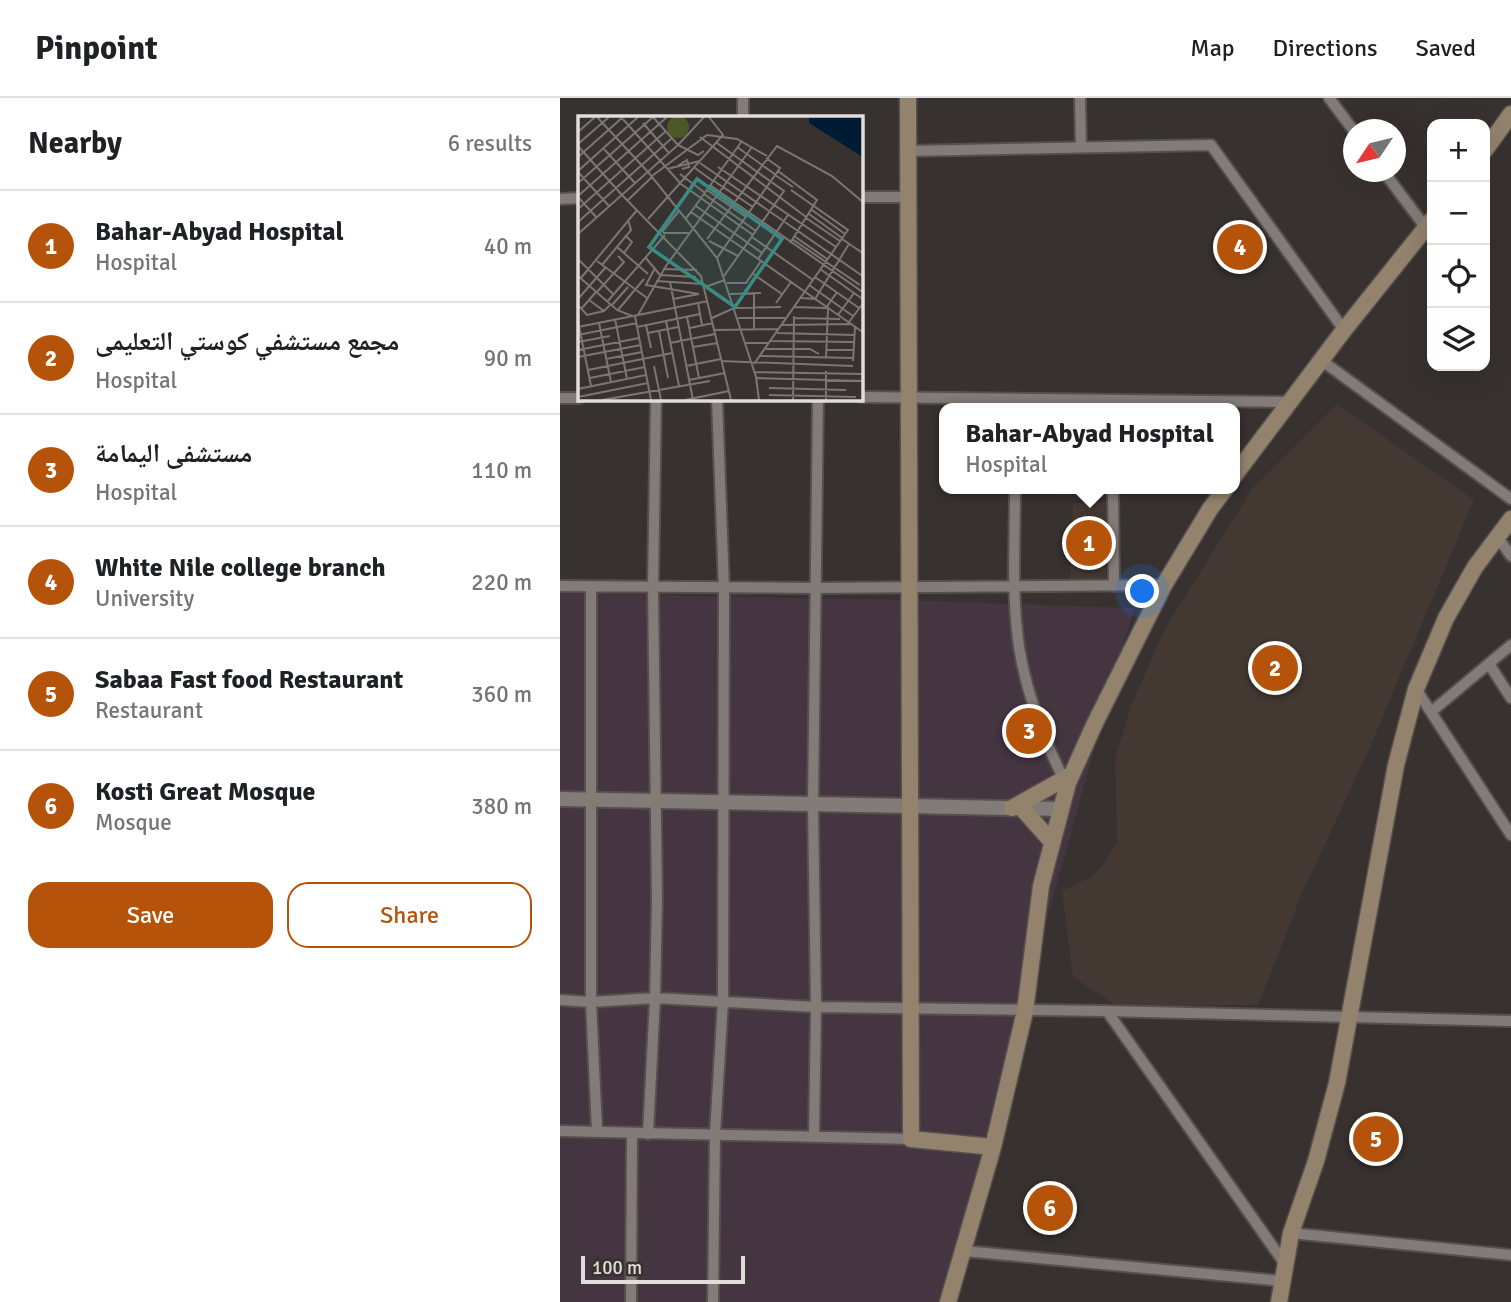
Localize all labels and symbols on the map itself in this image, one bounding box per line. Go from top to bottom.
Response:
inset map [578,116,863,401]
north arrow [1343,119,1406,182]
pin: 4 [1217,221,1263,273]
pin: 1 [1066,517,1112,569]
your location [1125,574,1159,608]
pin: 2 [1252,642,1298,694]
pin: 3 [1006,705,1052,757]
pin: 5 [1353,1113,1399,1165]
pin: 6 [1027,1182,1073,1234]
scale bar [581,1253,746,1285]

